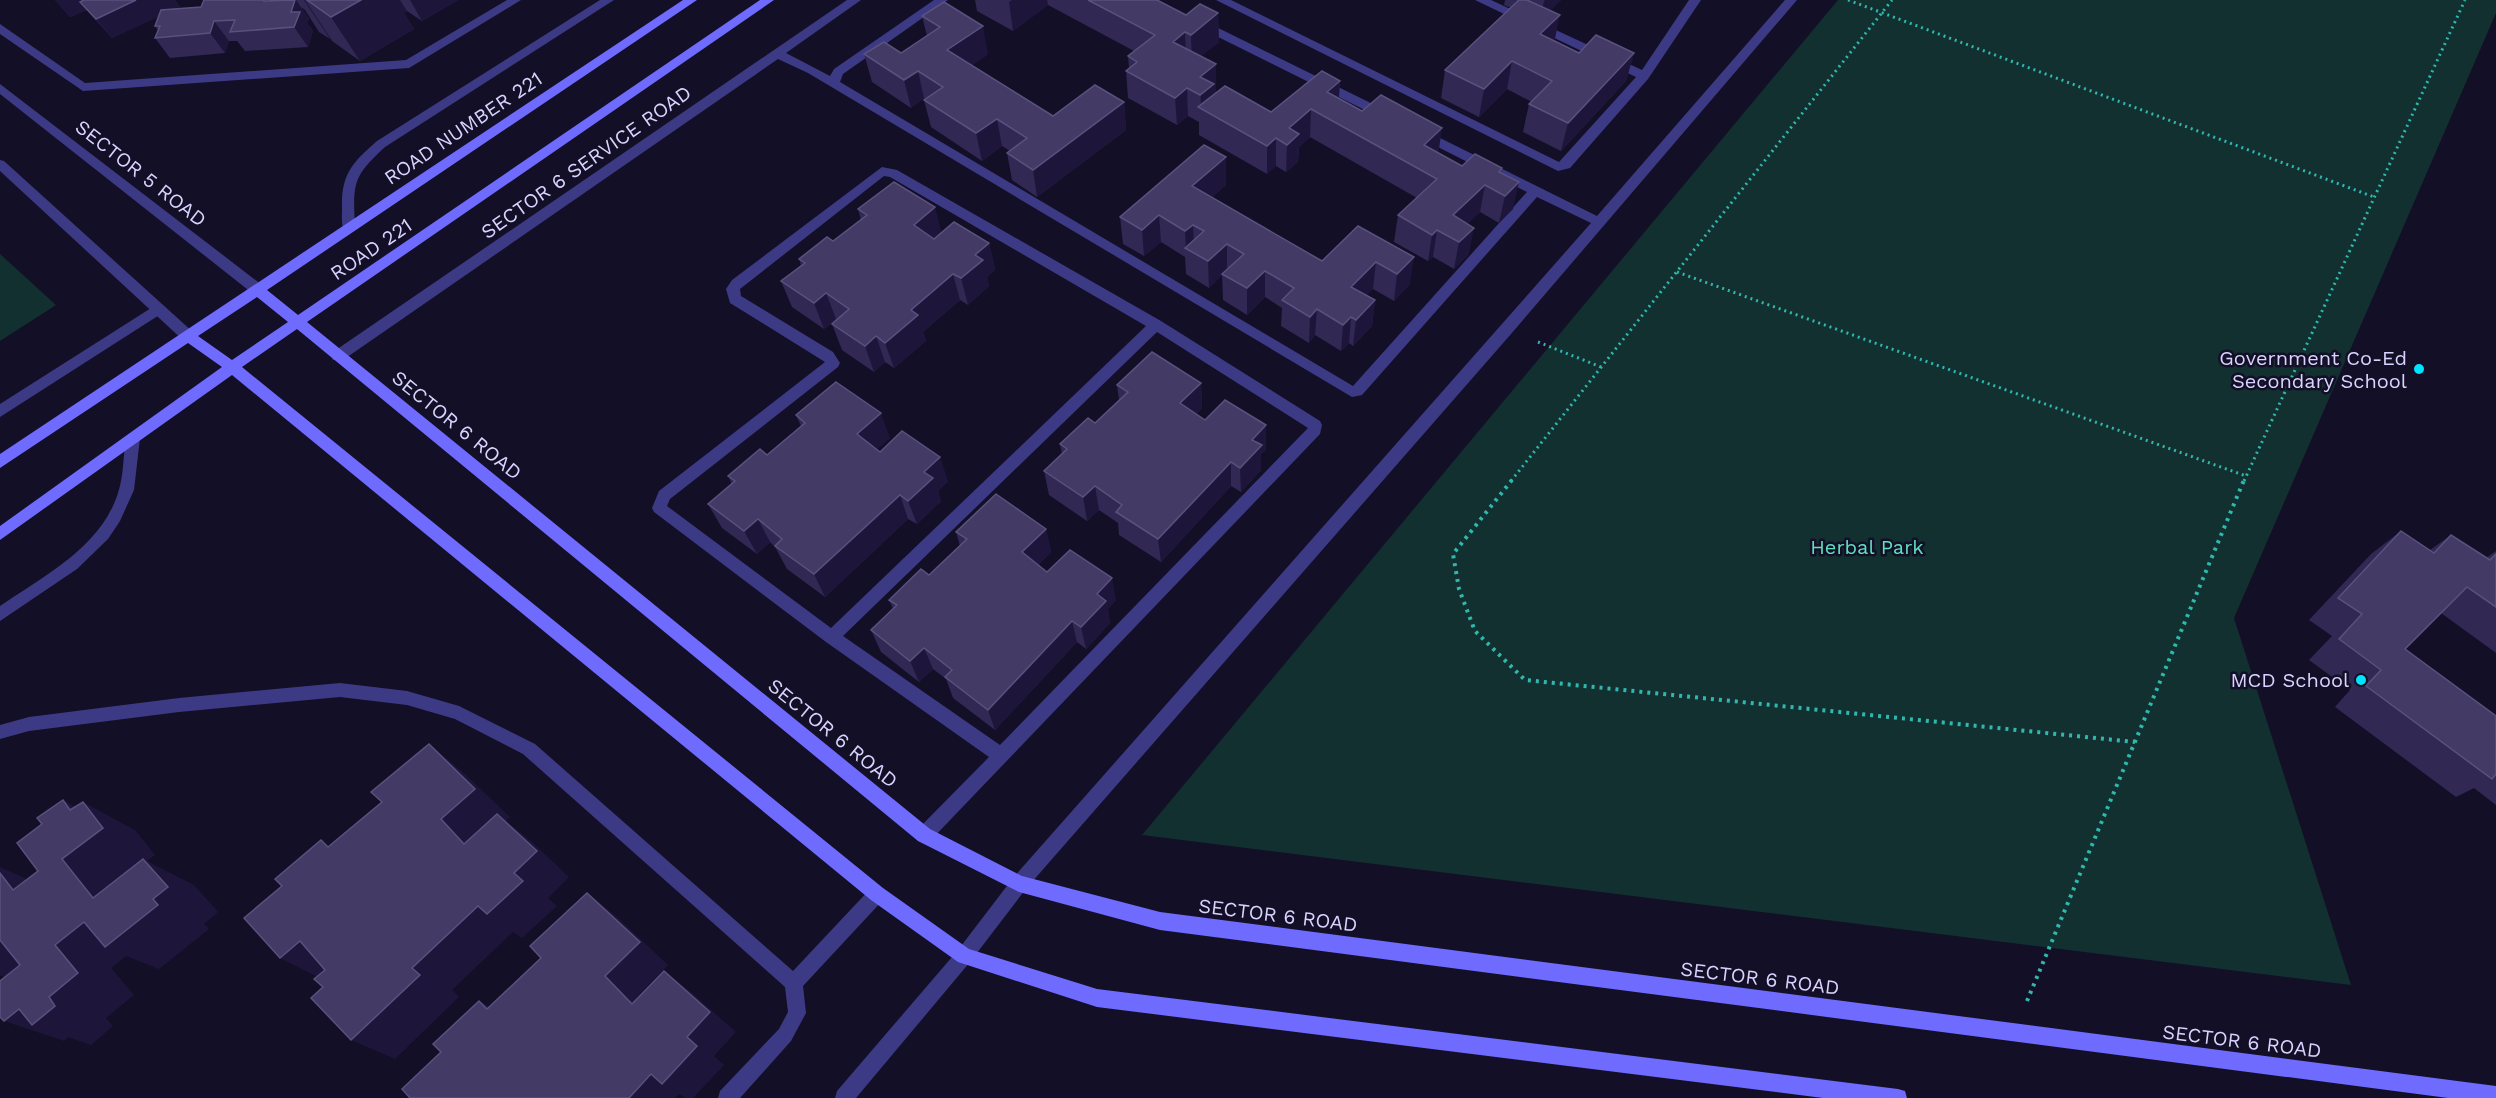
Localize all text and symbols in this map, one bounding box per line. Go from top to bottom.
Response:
street label: ROAD NUMBER 221 [380,66,546,190]
street label: SECTOR 6 SERVICE ROAD [476,80,696,244]
street label: SECTOR 5 ROAD [71,114,211,232]
street label: ROAD 221 [326,213,416,285]
place label: Government Co-Ed Secondary School [2219,346,2407,393]
marker: Government Co-Ed Secondary School [2412,362,2426,376]
street label: SECTOR 6 ROAD [387,365,527,485]
park label: Herbal Park [1810,535,1924,559]
place label: MCD School [2230,668,2349,692]
street label: SECTOR 6 ROAD [763,673,903,793]
marker: MCD School [2354,673,2368,687]
street label: SECTOR 6 ROAD [1197,893,1359,937]
street label: SECTOR 6 ROAD [1679,956,1841,1000]
street label: SECTOR 6 ROAD [2161,1019,2323,1063]

